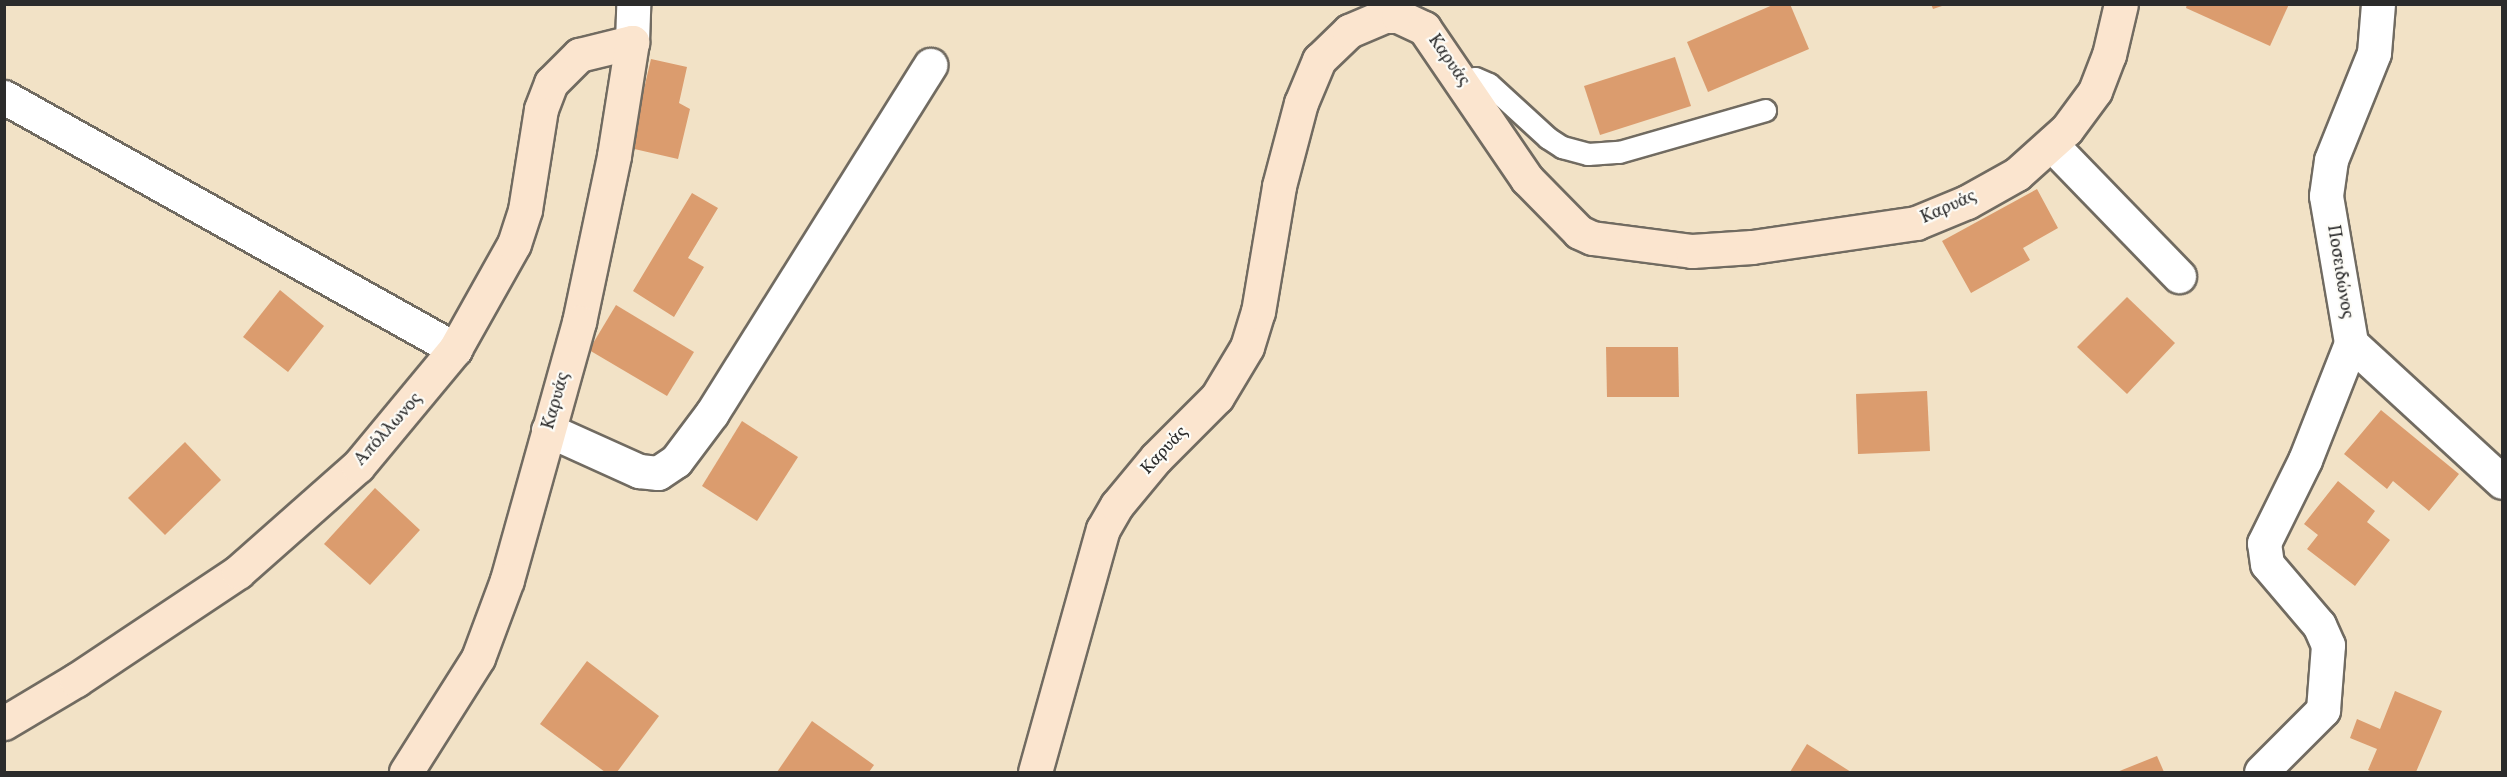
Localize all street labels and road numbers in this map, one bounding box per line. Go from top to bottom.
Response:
street label: Καρυάς [1422,31,1474,91]
street label: Καρυάς [1918,186,1980,230]
street label: Ποσειδώνος [2321,224,2357,320]
street label: Καρυάς [539,370,575,432]
street label: Απόλλωνος [350,389,428,471]
street label: Καρυάς [1137,422,1193,480]

